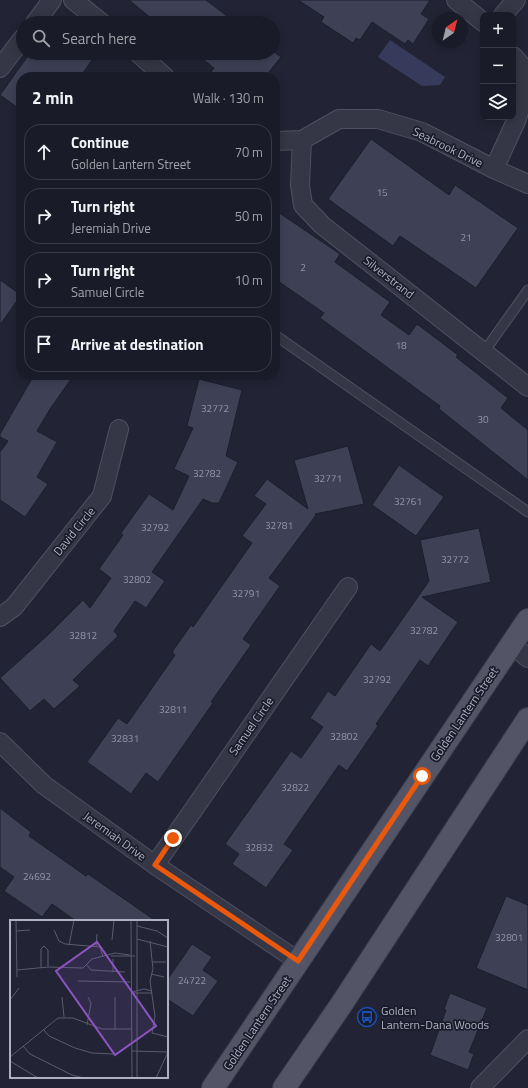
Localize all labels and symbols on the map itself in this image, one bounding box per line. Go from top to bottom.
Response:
north arrow [432,12,468,48]
street label: Seabrook Drive [410,122,486,172]
house number: 15 [376,185,388,200]
house number: 21 [460,230,472,245]
street label: Silverstrand [359,251,419,303]
house number: 2 [300,260,306,275]
house number: 18 [395,338,407,353]
house number: 32772 [201,401,229,416]
house number: 30 [477,412,489,427]
house number: 32782 [193,466,221,481]
house number: 32771 [314,471,342,486]
house number: 32761 [394,494,422,509]
street label: David Circle [48,502,100,560]
house number: 32781 [265,518,293,533]
house number: 32792 [141,520,169,535]
house number: 32772 [441,552,469,567]
house number: 32802 [123,572,151,587]
house number: 32791 [232,586,260,601]
house number: 32782 [410,623,438,638]
house number: 32812 [69,628,97,643]
street label: Golden Lantern Street [425,662,503,765]
house number: 32792 [363,672,391,687]
street label: Samuel Circle [224,693,278,759]
house number: 32811 [159,702,187,717]
house number: 32802 [330,729,358,744]
house number: 32831 [111,731,139,746]
route start [413,767,431,785]
house number: 32822 [281,780,309,795]
street label: Jeremiah Drive [80,807,150,865]
route end [164,829,182,847]
house number: 32832 [245,840,273,855]
house number: 24692 [23,869,51,884]
inset map [10,920,168,1078]
house number: 32801 [495,930,523,945]
street label: Golden Lantern Street [218,971,296,1074]
house number: 24722 [178,973,206,988]
place label: Golden Lantern-Dana Woods [381,1001,490,1034]
bus stop icon: Golden Lantern-Dana Woods [356,1006,378,1028]

